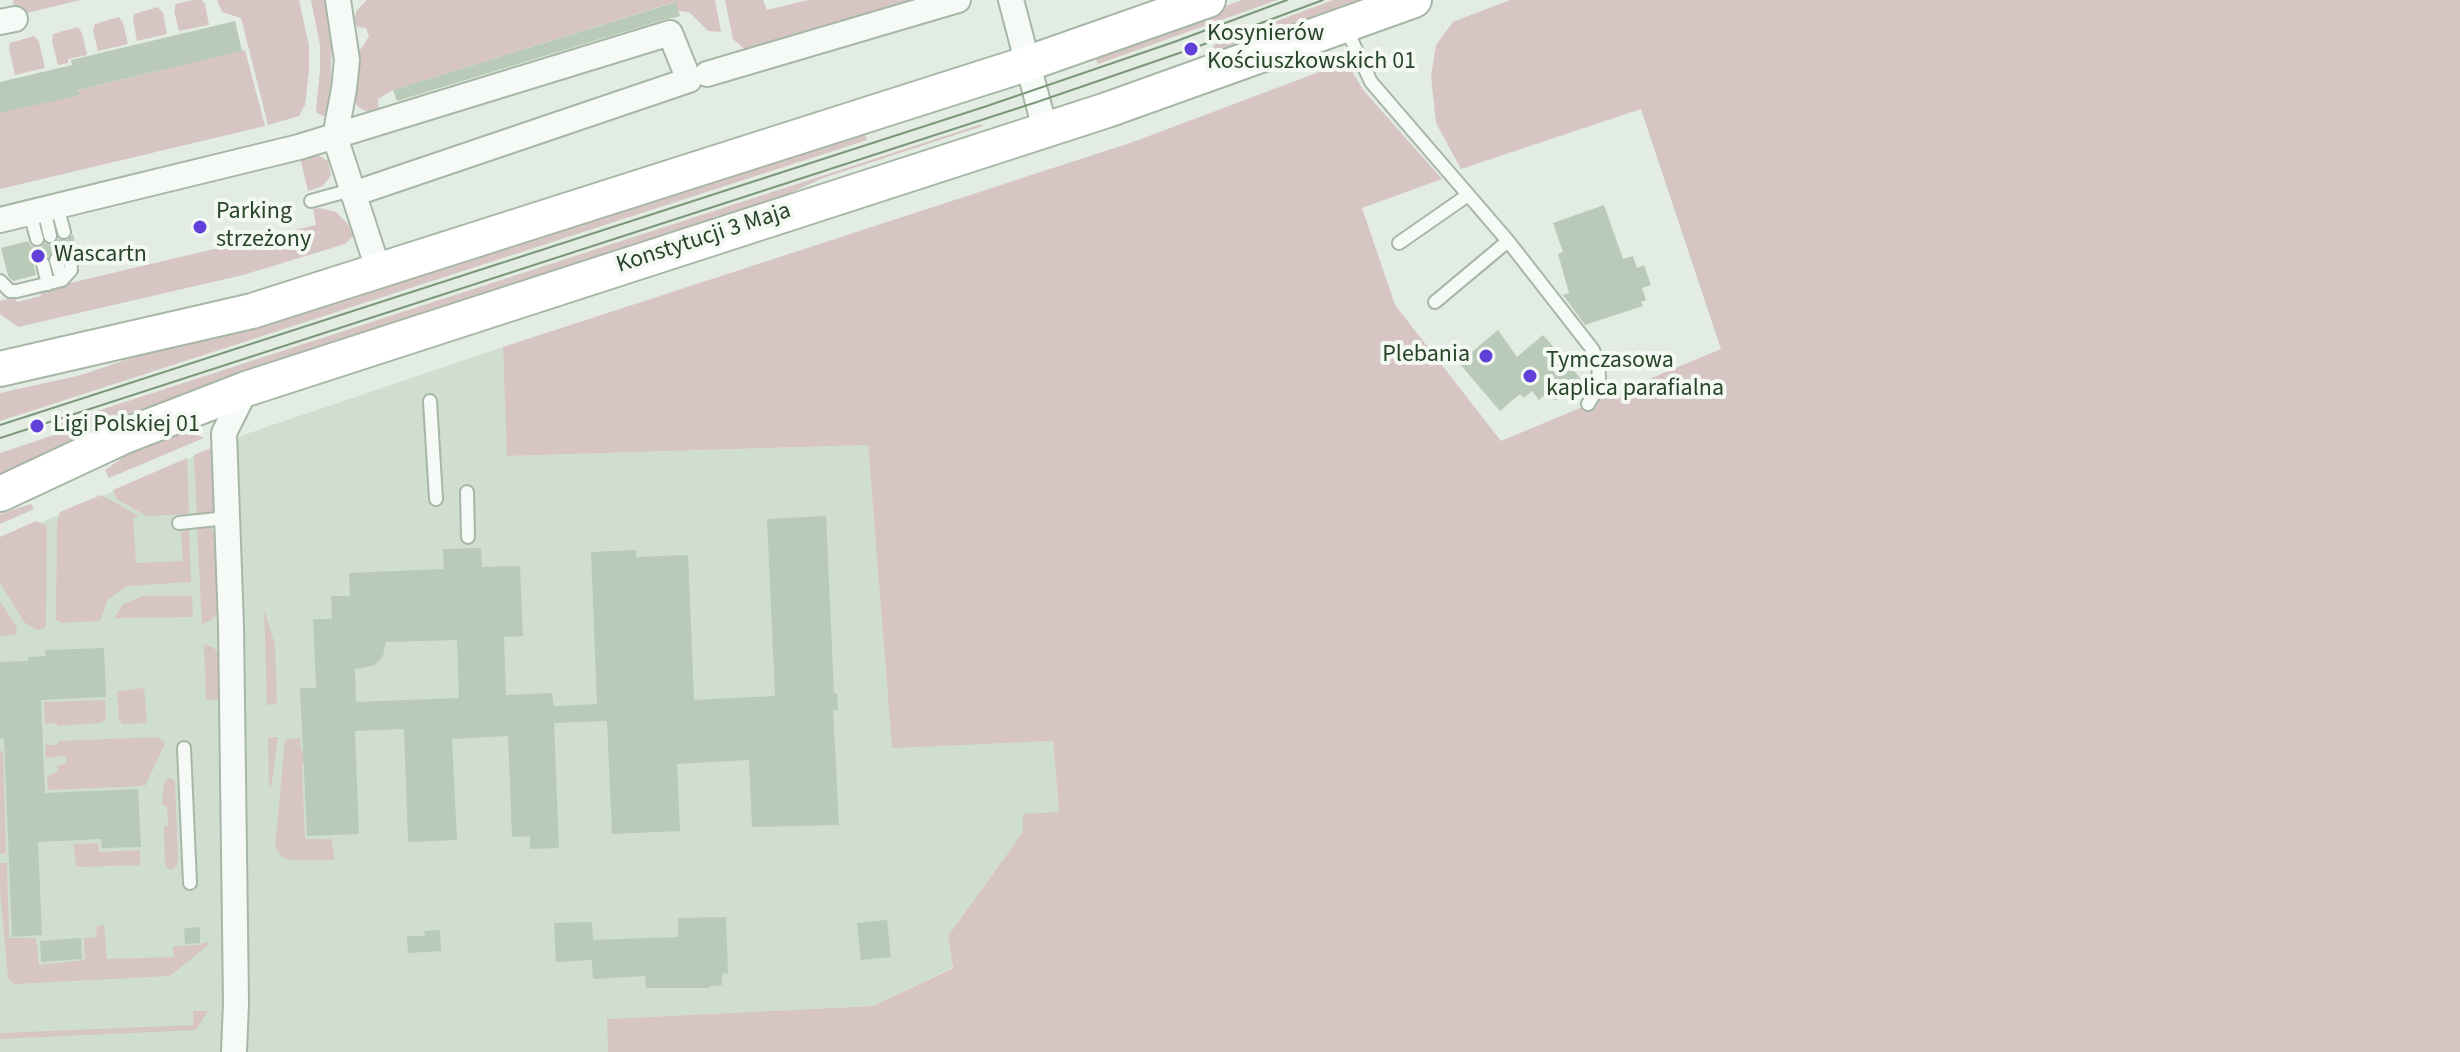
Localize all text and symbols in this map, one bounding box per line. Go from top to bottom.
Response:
place label: Kosynierów Kościuszkowskich 01 [1207,21,1416,77]
marker: Kosynierów Kościuszkowskich 01 [1182,40,1200,58]
street label: Konstytucji 3 Maja [613,197,795,281]
place label: Parking strzeżony [216,199,311,255]
marker: Parking strzeżony [191,218,209,236]
place label: Wascartn [54,242,147,270]
marker: Wascartn [29,247,47,265]
place label: Plebania [1382,342,1470,370]
marker: Plebania [1477,347,1495,365]
place label: Tymczasowa kaplica parafialna [1546,348,1724,404]
marker: Tymczasowa kaplica parafialna [1521,367,1539,385]
place label: Ligi Polskiej 01 [53,412,200,440]
marker: Ligi Polskiej 01 [28,417,46,435]

